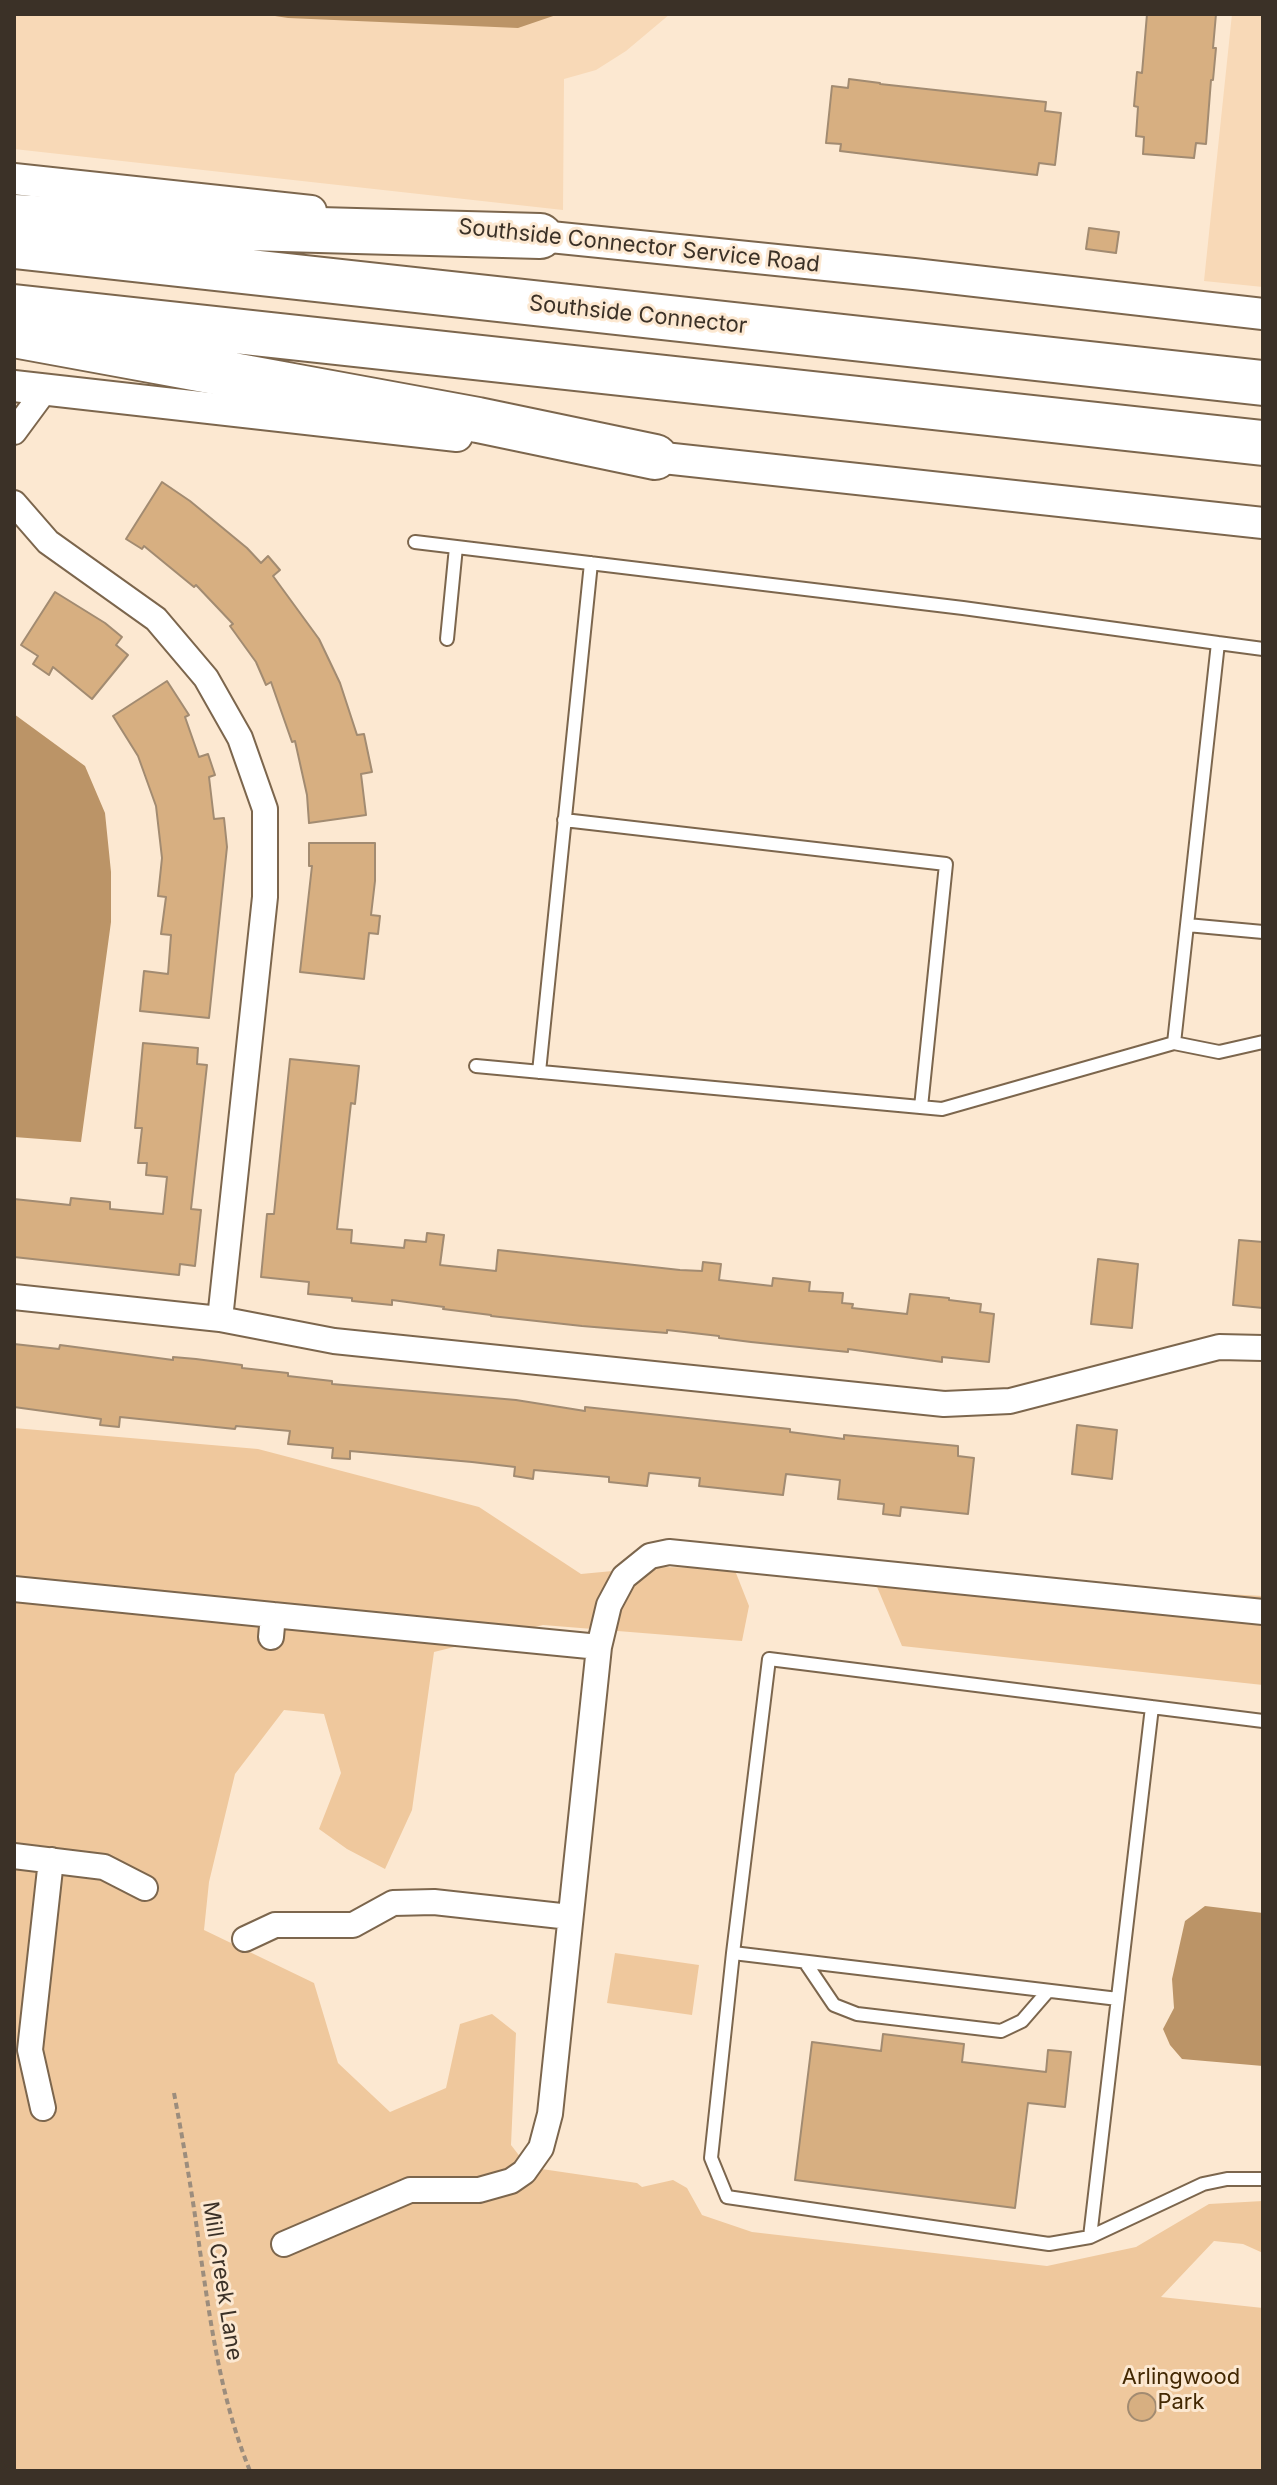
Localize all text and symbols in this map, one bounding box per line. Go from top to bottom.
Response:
street label: Southside Connector Service Road [457,214,821,278]
street label: Southside Connector [528,290,748,340]
street label: Mill Creek Lane [196,2200,248,2362]
park label: Arlingwood Park [1122,2364,1240,2416]

